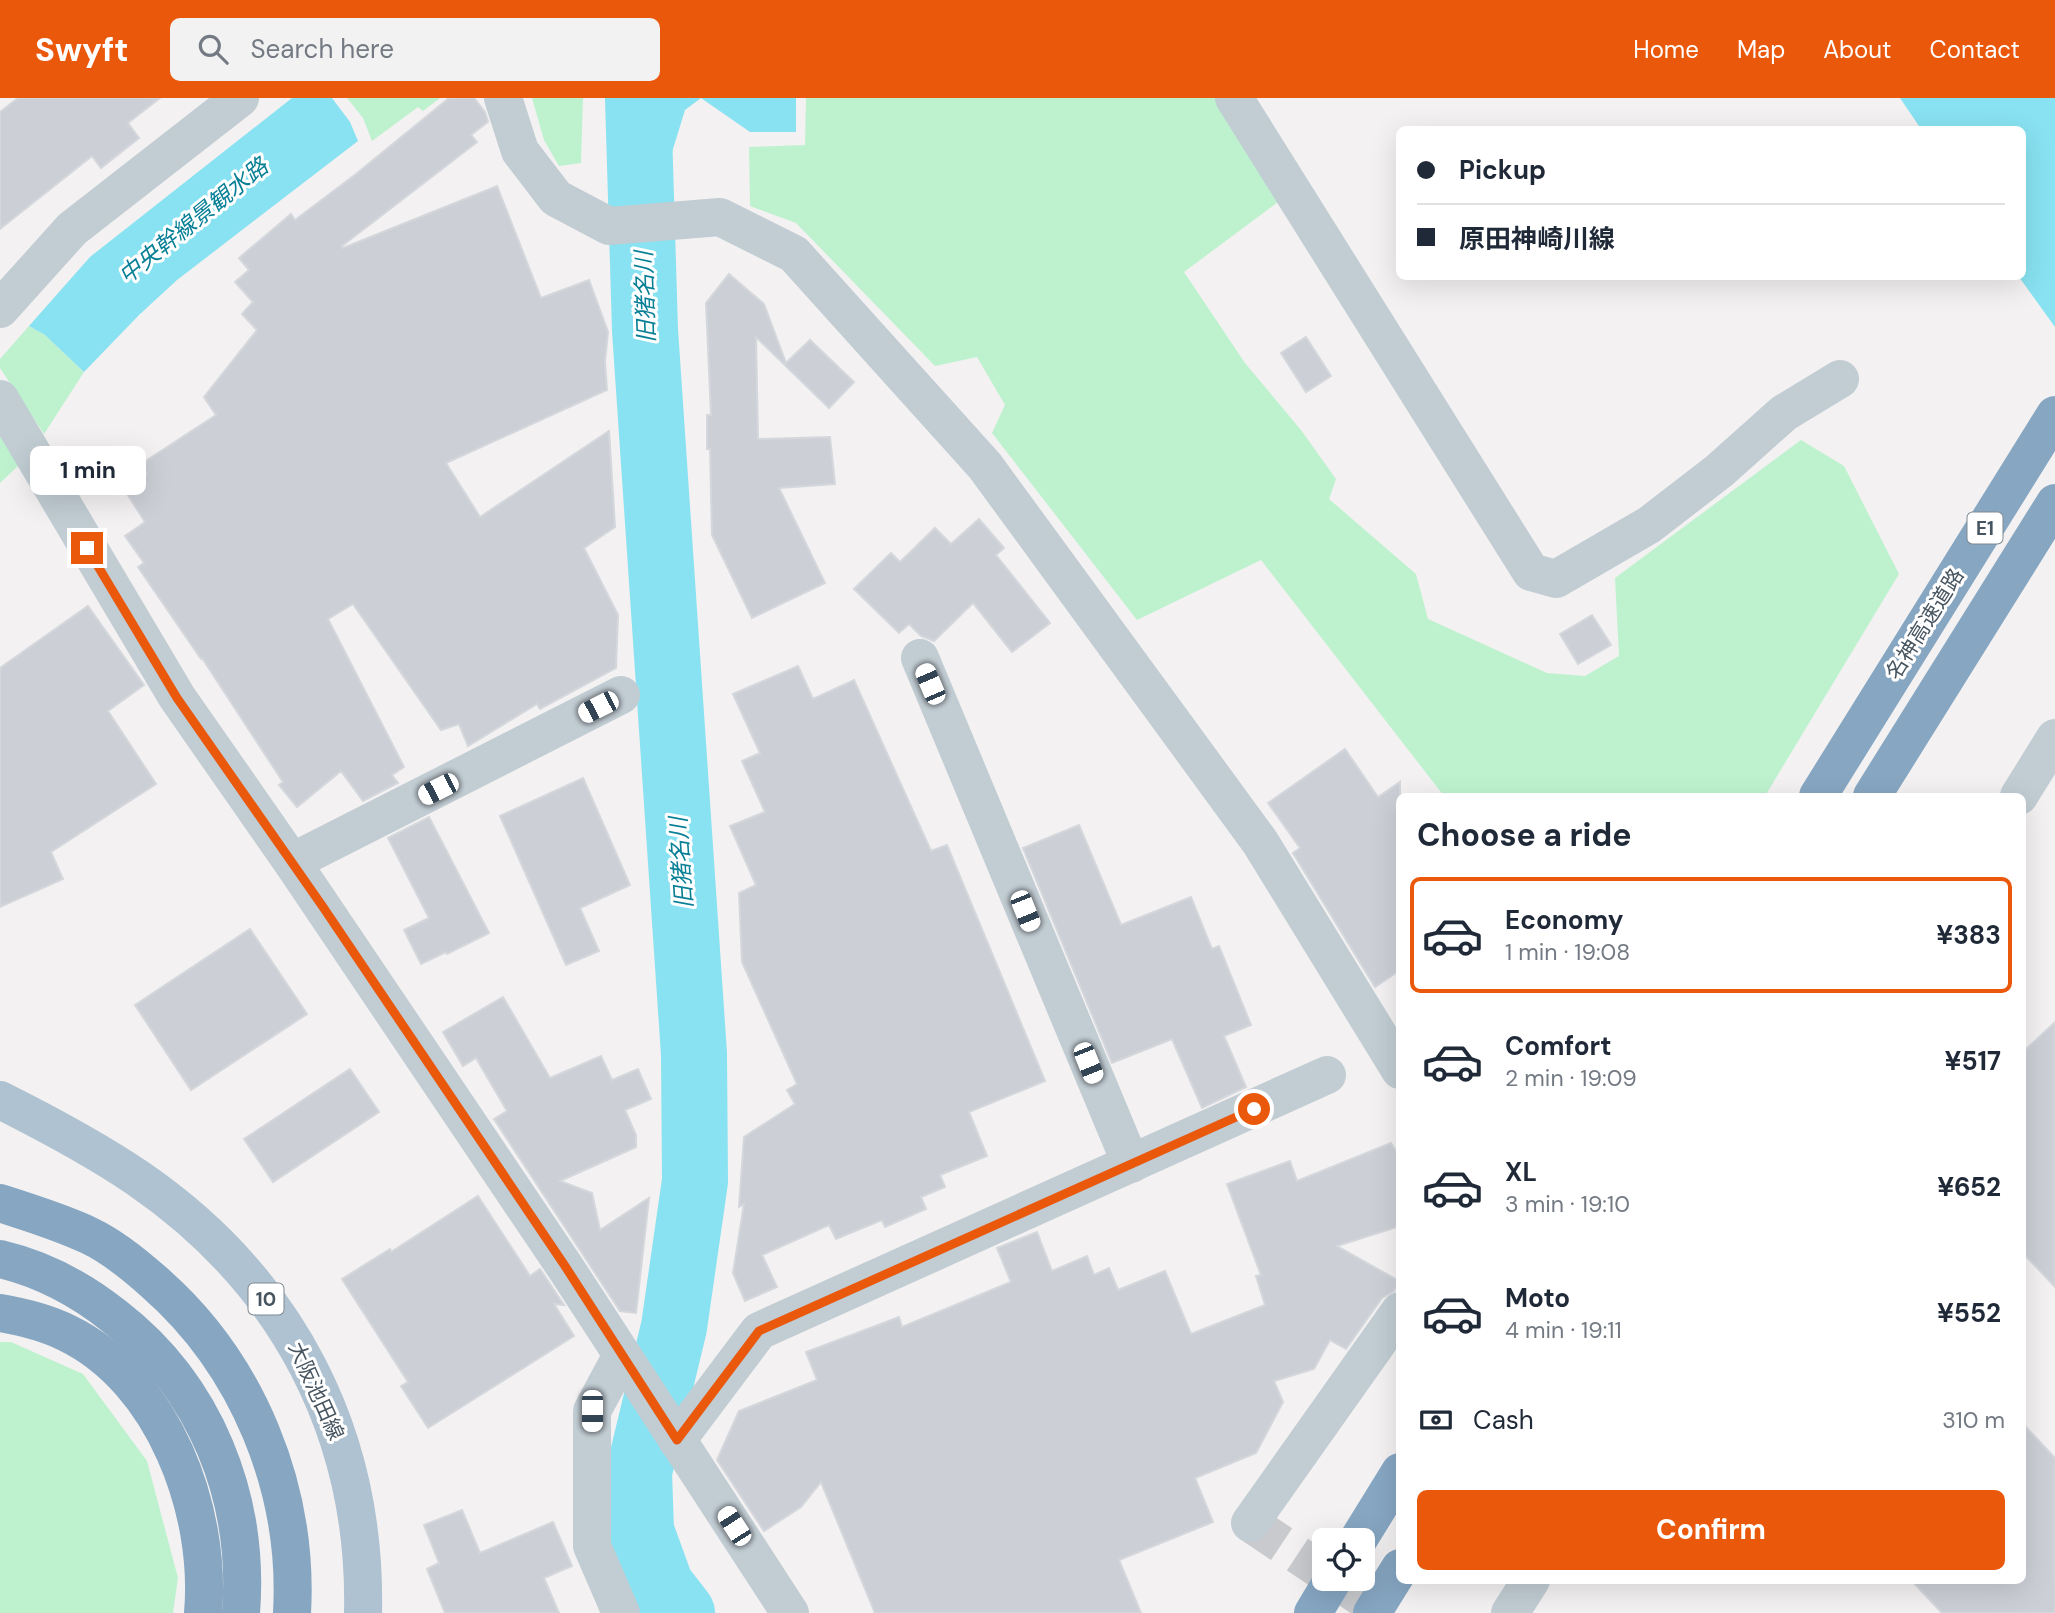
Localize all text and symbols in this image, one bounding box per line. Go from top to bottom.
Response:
search box [170,18,660,81]
text: Swyft [35,28,128,71]
icon: search [194,30,232,68]
text: Search here [250,32,394,66]
text: Home [1633,34,1699,65]
text: Map [1737,34,1785,65]
text: About [1823,34,1892,65]
text: Contact [1930,34,2020,65]
water label: 中央幹線景観水路 [112,150,275,291]
text: Pickup [1459,153,1546,187]
text: 原田神崎川線 [1459,222,1615,256]
water label: 旧猪名川 [628,248,662,343]
callout: 1 min [29,447,145,496]
text: 1 min [60,455,116,485]
road number: E1 [1968,512,2002,544]
route end [71,532,103,564]
street label: 名神高速道路 [1880,563,1970,685]
car [913,661,948,707]
car [575,688,622,726]
car [415,770,462,808]
water label: 旧猪名川 [663,813,699,910]
text: Choose a ride [1417,814,1632,856]
car [1008,888,1043,934]
text: Economy [1505,903,1623,937]
icon: car [1421,904,1484,967]
text: ¥383 [1936,918,2001,952]
text: 1 min · 19:08 [1505,937,1630,967]
text: Comfort [1505,1029,1611,1063]
icon: car [1421,1030,1484,1093]
car [1071,1040,1106,1086]
text: ¥517 [1945,1044,2001,1078]
text: 2 min · 19:09 [1505,1063,1637,1093]
route start [1238,1093,1270,1125]
text: XL [1505,1155,1537,1189]
icon: car [1421,1156,1484,1219]
text: ¥652 [1937,1170,2001,1204]
text: 3 min · 19:10 [1505,1189,1630,1219]
text: Moto [1505,1281,1570,1315]
icon: car [1421,1282,1484,1345]
road number: 10 [248,1284,284,1315]
text: ¥552 [1937,1296,2001,1330]
text: 4 min · 19:11 [1505,1315,1622,1345]
street label: 大阪池田線 [282,1337,350,1445]
car [582,1390,603,1432]
icon: cash [1417,1401,1455,1439]
text: Cash [1473,1403,1534,1437]
text: 310 m [1942,1405,2005,1435]
button: Confirm [1417,1490,2005,1570]
car [714,1503,755,1549]
map controls [1312,1528,1375,1591]
button: locate [1312,1528,1375,1591]

